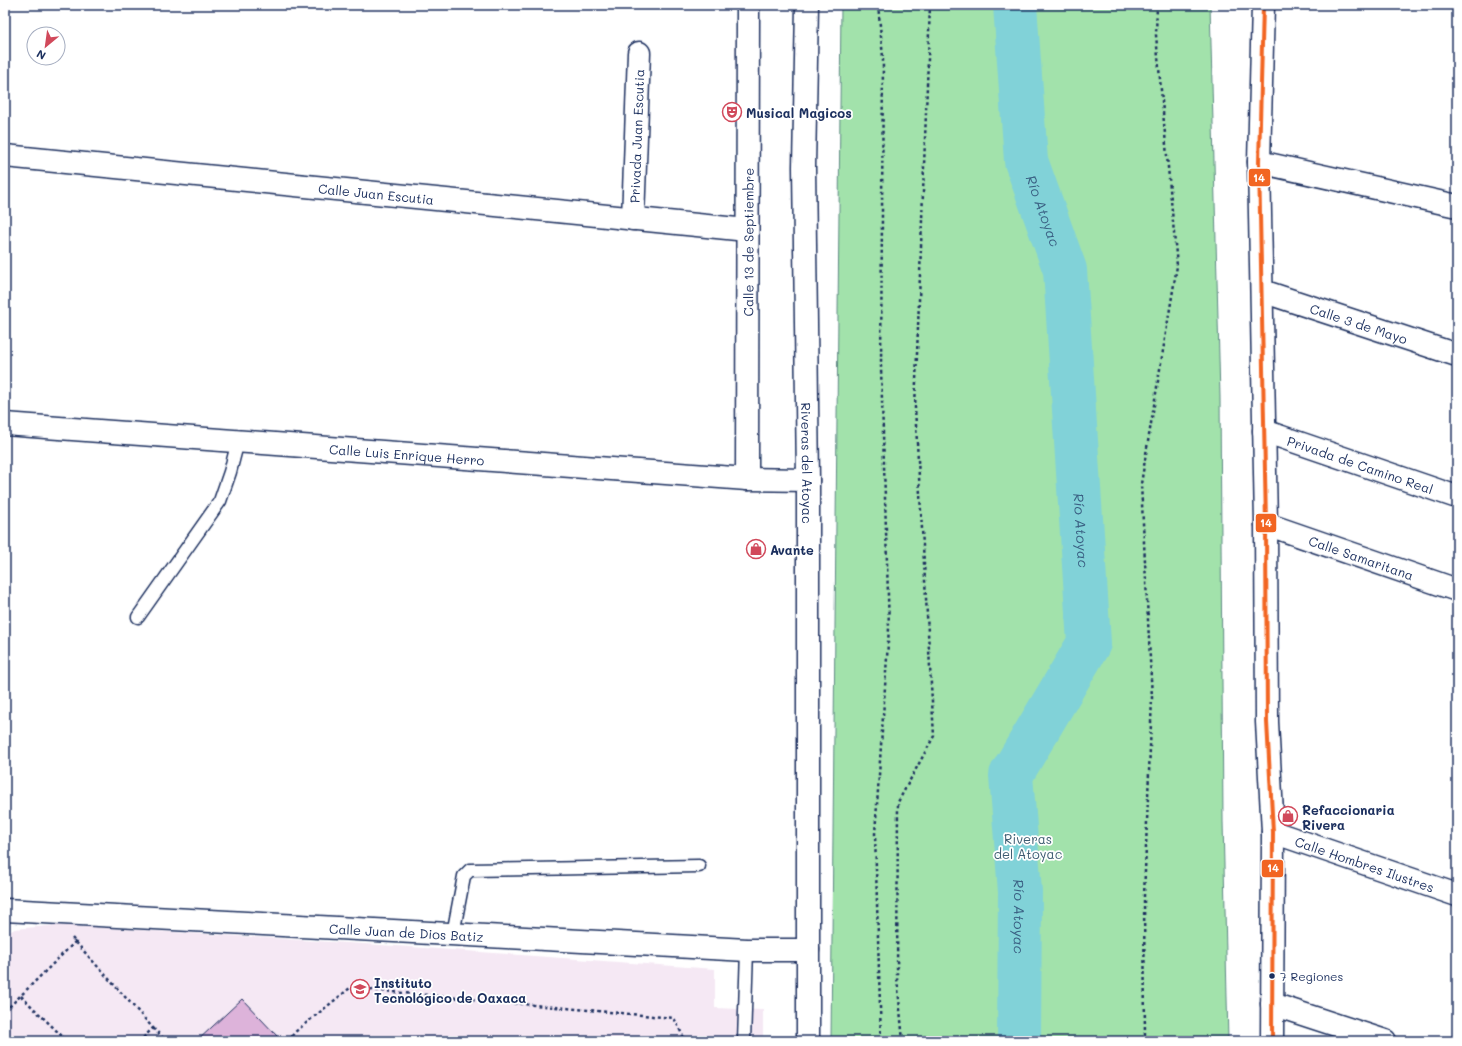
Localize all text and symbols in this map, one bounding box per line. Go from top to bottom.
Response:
north arrow [26,26,66,66]
text: N [34,47,48,64]
street label: Privada Juan Escutia [625,69,647,203]
theatre icon: Musical Magicos [721,101,743,123]
place label: Musical Magicos [746,104,852,121]
street label: Calle 13 de Septiembre [739,168,756,316]
line badge: 14 [1248,168,1271,187]
text: 14 [1253,170,1265,185]
water label: Río Atoyac [1022,172,1065,249]
street label: Calle Juan Escutia [317,179,435,207]
street label: Calle 3 de Mayo [1308,299,1410,347]
street label: Riveras del Atoyac [799,402,817,524]
street label: Privada de Camino Real [1285,431,1436,497]
street label: Calle Luis Enrique Herro [329,440,485,468]
water label: Río Atoyac [1070,492,1094,568]
line badge: 14 [1255,513,1277,533]
text: 14 [1260,515,1272,530]
street label: Calle Samaritana [1307,531,1416,583]
shop icon: Avante [745,538,767,560]
place label: Avante [770,541,814,558]
place label: Refaccionaria Rivera [1302,801,1395,833]
shop icon: Refaccionaria Rivera [1277,805,1299,827]
park label: Riveras del Atoyac [994,830,1063,862]
street label: Calle Hombres Ilustres [1293,832,1437,895]
line badge: 14 [1261,859,1284,878]
text: 14 [1267,860,1279,875]
water label: Río Atoyac [1010,878,1030,954]
street label: Calle Juan de Dios Batiz [329,919,484,944]
place label: 7 Regiones [1280,968,1343,984]
marker: 7 Regiones [1267,971,1277,981]
place label: Instituto Tecnológico de Oaxaca [374,974,526,1006]
school or university icon: Instituto Tecnológico de Oaxaca [349,978,371,1000]

